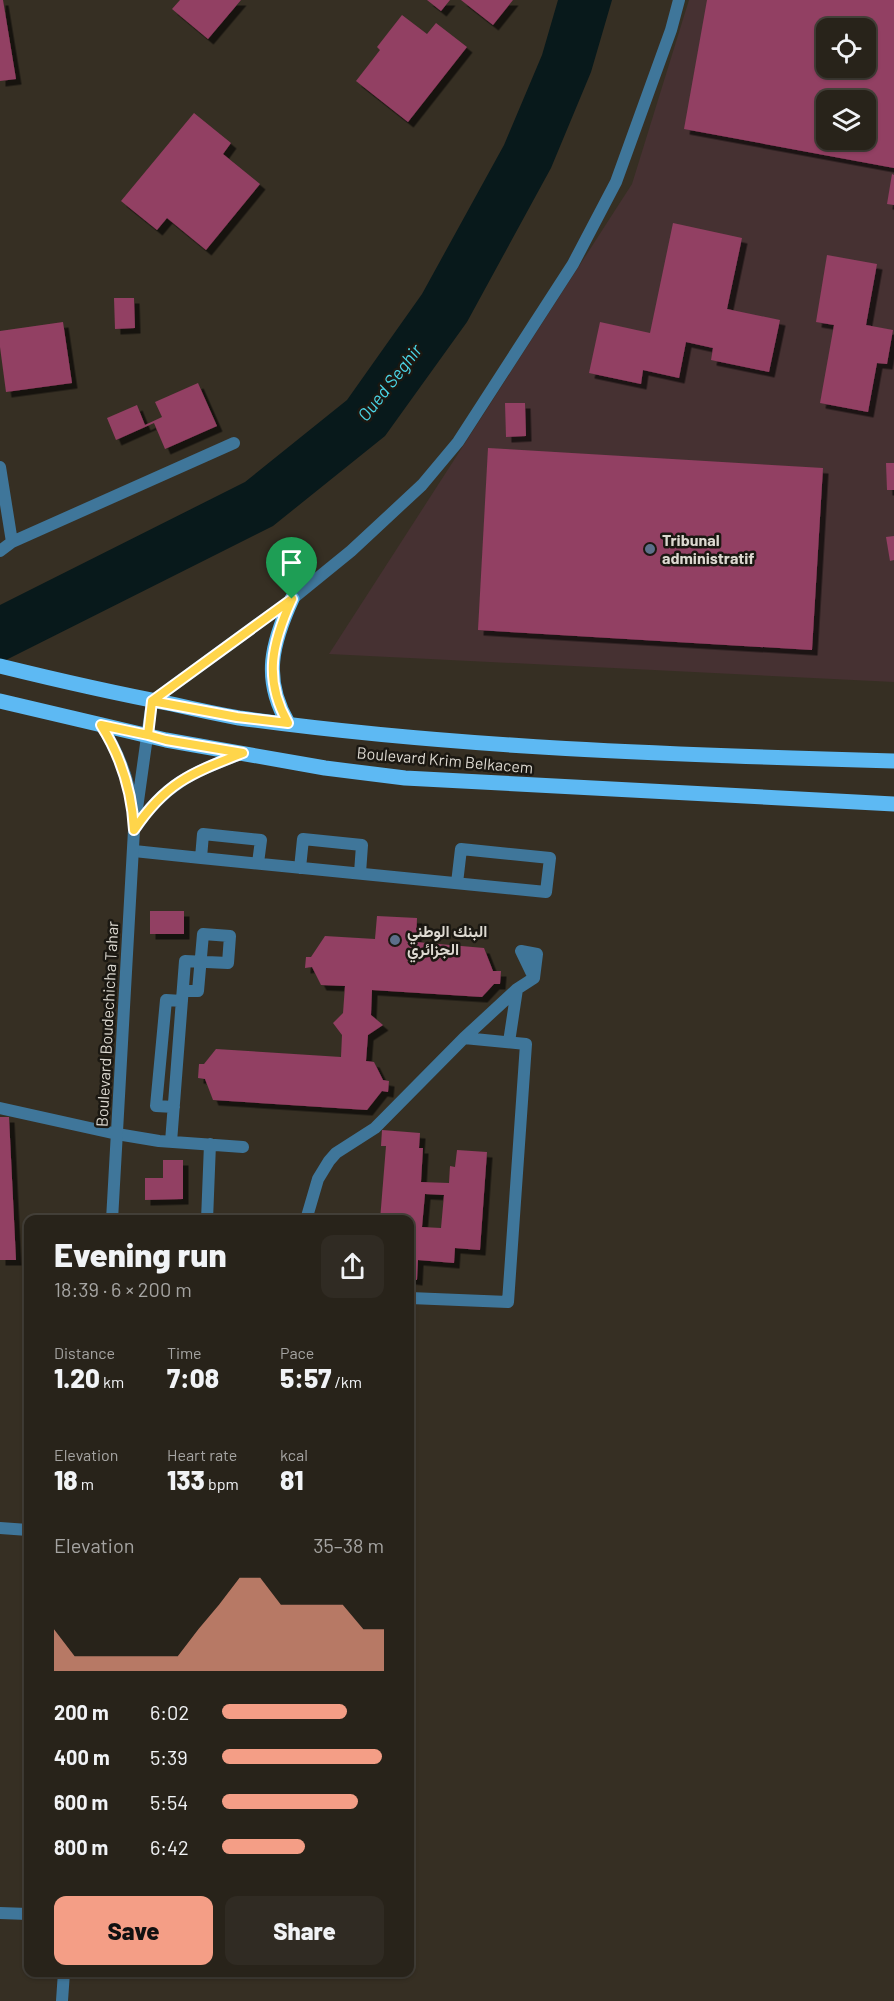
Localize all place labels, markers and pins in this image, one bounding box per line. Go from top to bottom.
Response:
place label: Tribunal administratif [662,530,755,567]
pin [266,537,317,599]
marker: Tribunal administratif [643,542,657,556]
place label: البنك الوطني الجزائري [407,921,488,963]
marker: البنك الوطني الجزائري [388,933,402,947]

